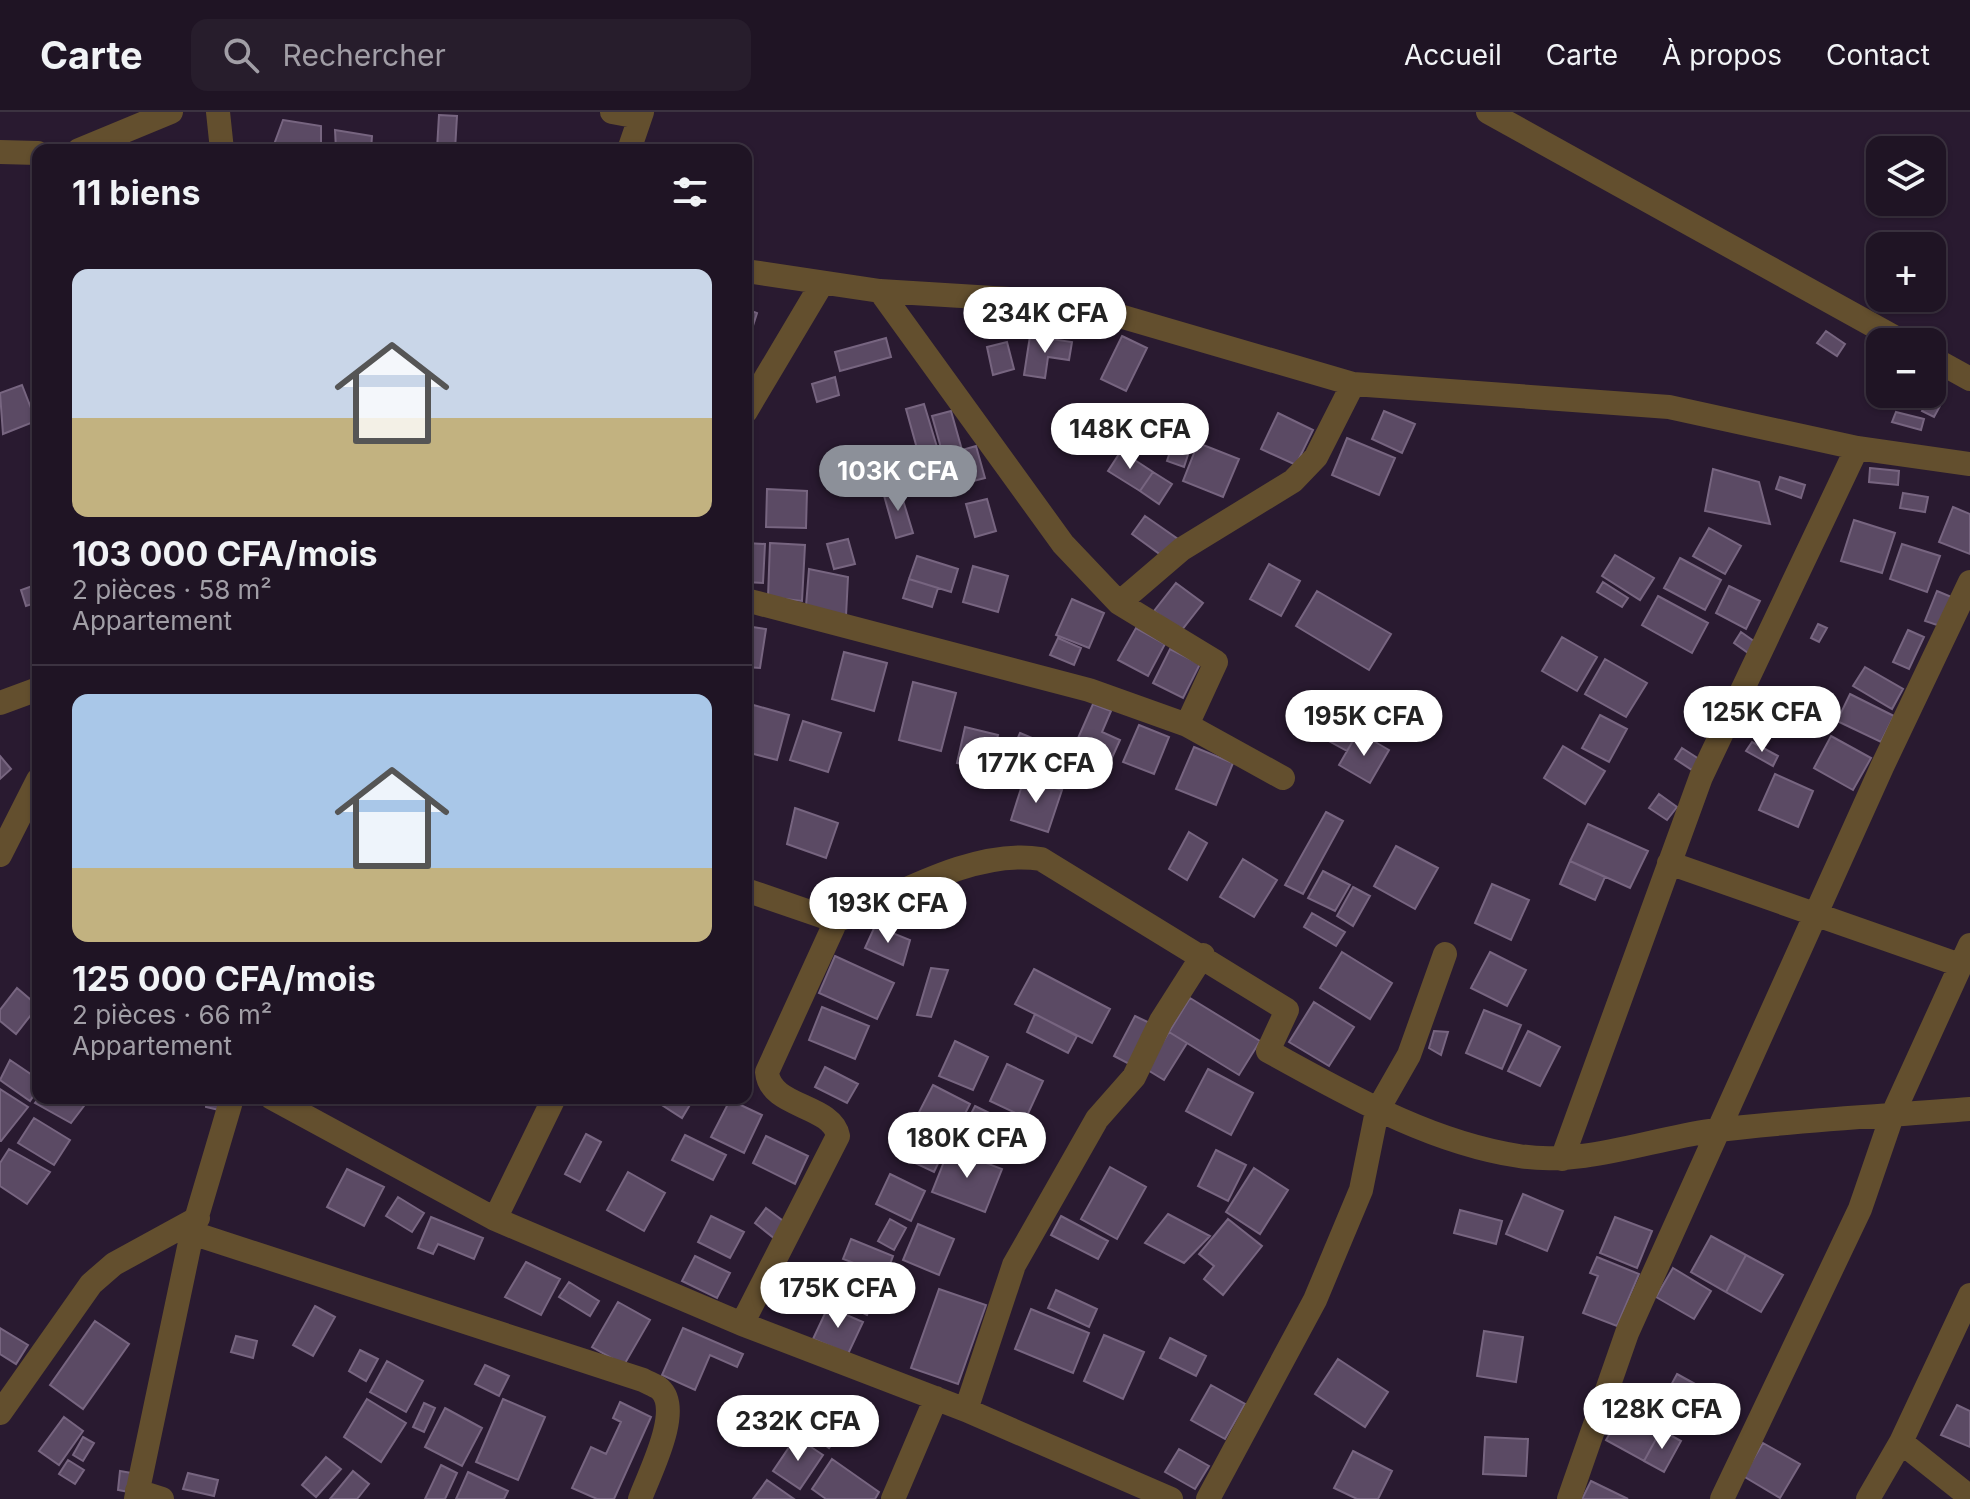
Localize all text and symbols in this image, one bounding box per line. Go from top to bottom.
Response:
search box [191,19,751,91]
text: Carte [40,32,143,78]
icon: search [219,33,263,77]
text: Rechercher [283,37,446,73]
text: Accueil [1404,38,1502,72]
text: Carte [1546,38,1618,72]
text: À propos [1662,38,1782,72]
text: Contact [1826,38,1930,72]
map controls [1866,136,1946,408]
button: layers [1866,136,1946,216]
icon: filters [668,170,712,214]
text: 11 biens [72,172,200,213]
button: + [1866,232,1946,312]
pin: 234K CFA [962,287,1128,355]
text: 234K CFA [981,297,1109,328]
icon: home [320,321,464,465]
button: − [1866,328,1946,408]
pin: 148K CFA [1047,403,1213,471]
text: 148K CFA [1069,413,1191,444]
pin: 103K CFA [815,445,981,513]
text: 103K CFA [837,455,959,486]
text: 103 000 CFA/mois [72,533,378,574]
text: 2 pièces · 58 m² [72,574,272,605]
text: Appartement [72,605,232,636]
pin: 125K CFA [1679,686,1845,754]
pin: 195K CFA [1281,690,1447,758]
text: 125K CFA [1702,696,1822,727]
text: 195K CFA [1303,700,1425,731]
pin: 177K CFA [953,737,1119,805]
icon: home [320,746,464,890]
text: 177K CFA [977,747,1095,778]
pin: 193K CFA [805,877,971,945]
text: 193K CFA [827,887,949,918]
text: 125 000 CFA/mois [72,958,376,999]
text: 2 pièces · 66 m² [72,999,272,1030]
text: Appartement [72,1030,232,1061]
pin: 180K CFA [884,1112,1050,1180]
text: 180K CFA [906,1122,1028,1153]
pin: 175K CFA [755,1262,921,1330]
text: 175K CFA [778,1272,898,1303]
pin: 128K CFA [1579,1383,1745,1451]
text: 128K CFA [1602,1393,1722,1424]
pin: 232K CFA [715,1395,881,1463]
text: 232K CFA [735,1405,861,1436]

